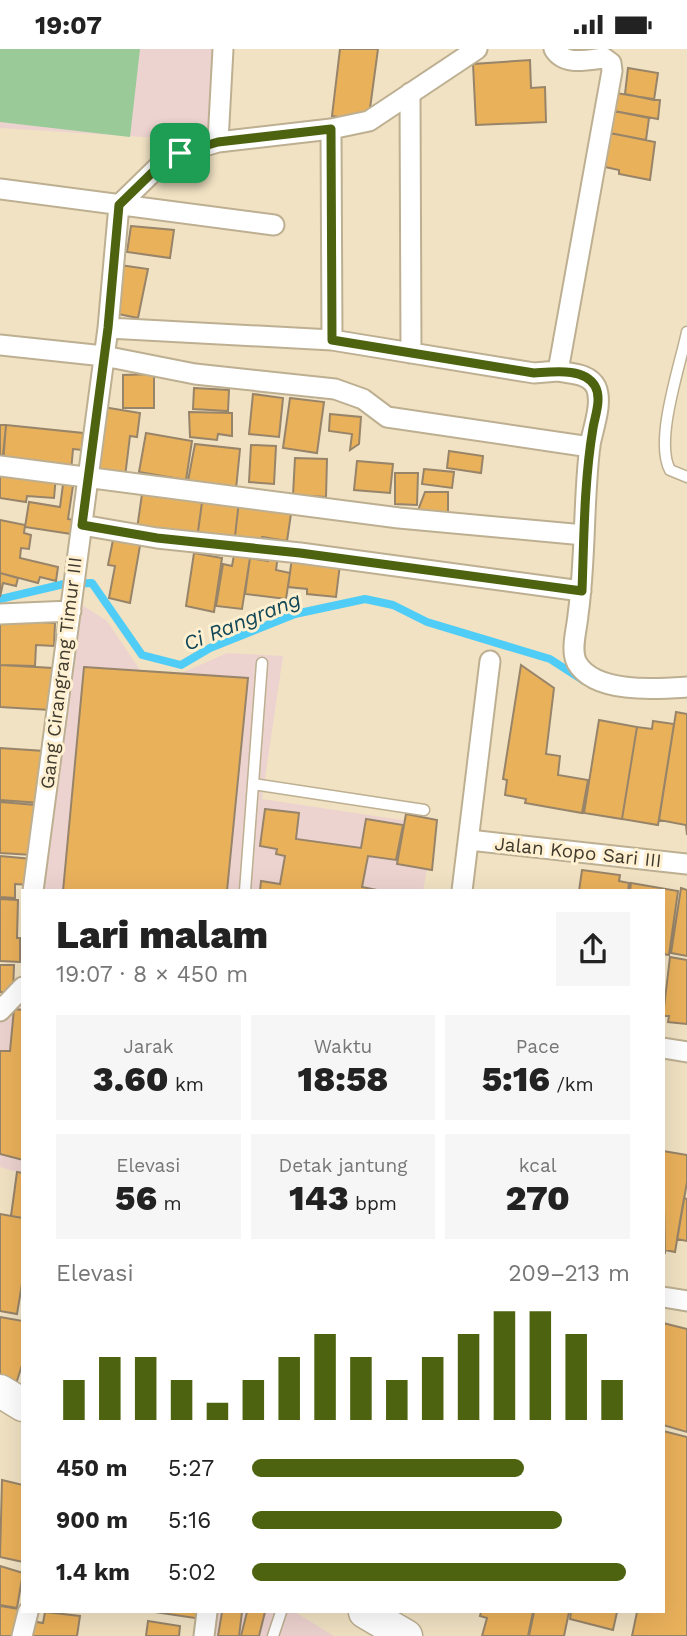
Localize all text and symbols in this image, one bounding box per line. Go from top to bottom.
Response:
text: 19:07 [35,10,102,40]
pin [150,123,210,183]
icon: arrive [161,134,199,172]
street label: Gang Cirangrang Timur III [35,556,87,790]
water label: Ci Rangrang [180,586,304,656]
street label: Jalan Kopo Sari III [493,832,663,872]
button: share [556,912,630,986]
text: Lari malam [56,913,268,957]
text: 19:07 · 8 × 450 m [56,961,248,988]
text: Jarak [123,1035,173,1058]
text: Waktu [314,1035,372,1058]
text: Pace [516,1035,560,1058]
text: 3.60 [93,1058,169,1100]
text: 18:58 [298,1058,388,1100]
text: 5:16 [482,1058,550,1100]
text: km [169,1073,204,1096]
text: /km [550,1073,594,1096]
text: Elevasi [116,1154,180,1177]
text: Detak jantung [279,1154,407,1177]
text: kcal [519,1154,556,1177]
text: 56 [115,1177,157,1219]
text: 143 [289,1177,349,1219]
text: 270 [506,1177,570,1219]
text: m [157,1192,182,1215]
text: bpm [349,1192,397,1215]
text: Elevasi [56,1260,134,1287]
text: 209–213 m [508,1260,630,1287]
text: 450 m [56,1455,127,1482]
text: 5:27 [168,1455,214,1482]
text: 900 m [56,1507,128,1534]
text: 5:16 [168,1507,211,1534]
text: 1.4 km [56,1559,130,1586]
text: 5:02 [168,1559,216,1586]

